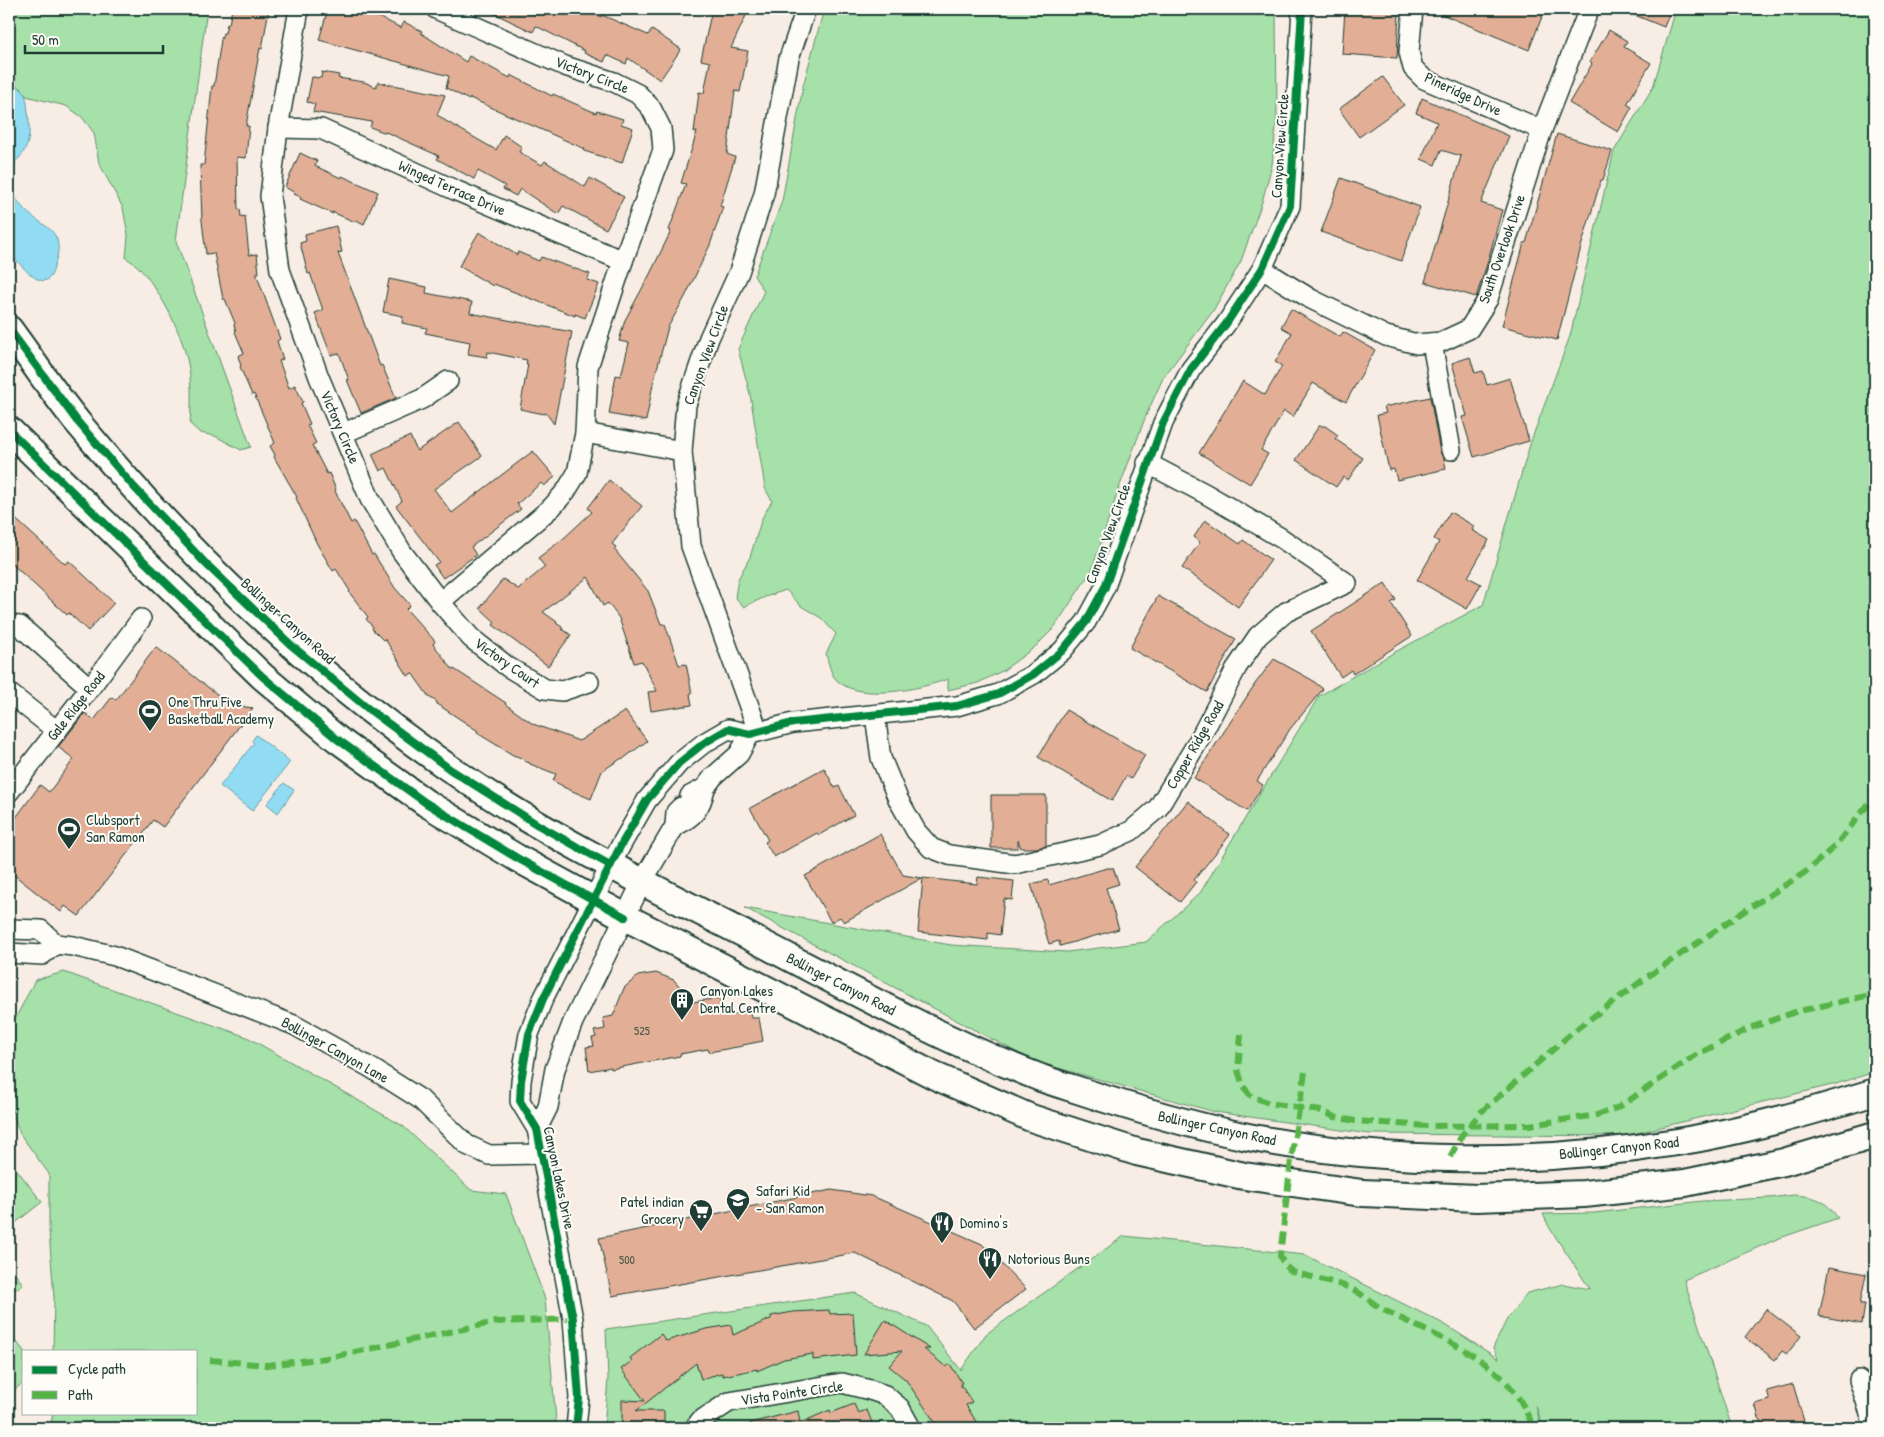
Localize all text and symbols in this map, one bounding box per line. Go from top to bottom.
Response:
scale bar [25,22,162,54]
text: 50 m [32,29,59,50]
street label: Victory Circle [552,51,632,98]
street label: Pineridge Drive [1421,67,1505,121]
street label: Canyon View Circle [1265,93,1294,199]
street label: Winged Terrace Drive [395,155,509,221]
street label: South Overlook Drive [1473,192,1530,306]
street label: Canyon View Circle [678,302,733,408]
street label: Victory Circle [316,387,365,467]
street label: Canyon View Circle [1080,481,1135,587]
street label: Bollinger Canyon Road [237,573,340,669]
street label: Victory Court [470,632,545,693]
street label: Gale Ridge Road [42,666,110,745]
place label: One Thru Five Basketball Academy [168,691,274,729]
street label: Copper Ridge Road [1161,697,1228,793]
sports icon: One Thru Five Basketball Academy [137,698,163,732]
place label: Clubsport San Ramon [86,809,145,847]
sports icon: Clubsport San Ramon [56,816,82,850]
street label: Bollinger Canyon Road [783,947,900,1020]
place label: Canyon Lakes Dental Centre [700,980,776,1018]
building icon: Canyon Lakes Dental Centre [669,987,695,1021]
street label: Bollinger Canyon Lane [278,1011,393,1088]
house number: 525 [634,1022,650,1039]
street label: Bollinger Canyon Road [1156,1105,1278,1150]
street label: Canyon Lakes Drive [538,1125,581,1231]
street label: Bollinger Canyon Road [1558,1131,1680,1164]
place label: Safari Kid - San Ramon [756,1180,824,1218]
school or university icon: Safari Kid - San Ramon [725,1187,751,1221]
place label: Patel indian Grocery [620,1191,684,1229]
supermarket icon: Patel indian Grocery [688,1198,714,1232]
restaurant icon: Domino's [929,1210,955,1244]
place label: Domino's [960,1212,1008,1233]
restaurant icon: Notorious Buns [977,1246,1003,1280]
place label: Notorious Buns [1008,1248,1090,1269]
house number: 500 [619,1251,635,1268]
legend [22,1350,198,1414]
text: Cycle path [68,1358,126,1379]
street label: Vista Pointe Circle [739,1375,845,1410]
text: Path [68,1384,93,1405]

